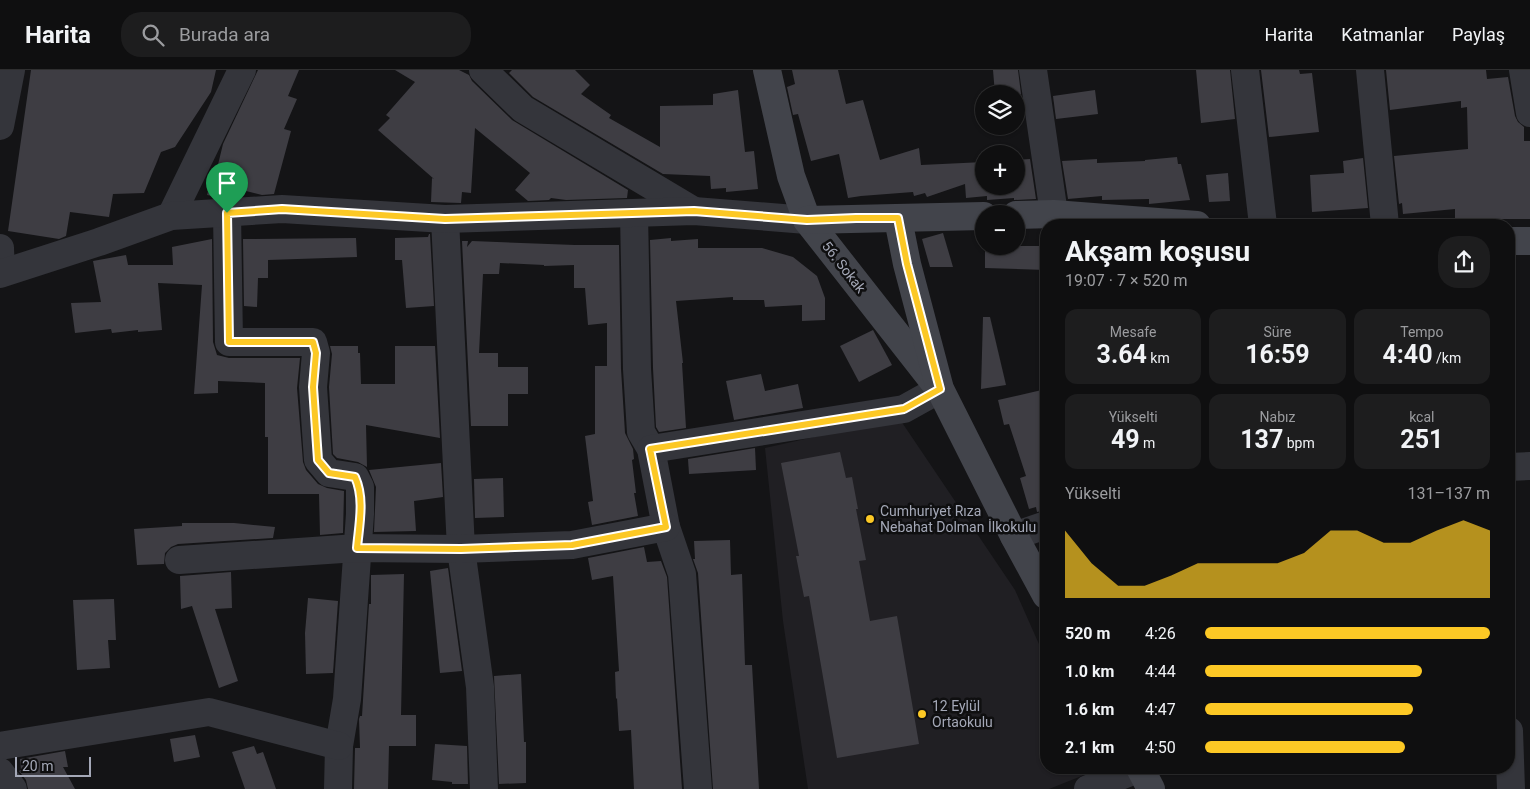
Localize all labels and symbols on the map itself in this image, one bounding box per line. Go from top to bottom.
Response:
pin [206,162,248,213]
street label: 56. Sokak [819,238,870,297]
place label: Cumhuriyet Rıza Nebahat Dolman İlkokulu [880,503,1036,535]
marker: Cumhuriyet Rıza Nebahat Dolman İlkokulu [864,513,876,525]
place label: 12 Eylül Ortaokulu [932,698,993,730]
marker: 12 Eylül Ortaokulu [916,708,928,720]
scale bar [15,754,91,777]

